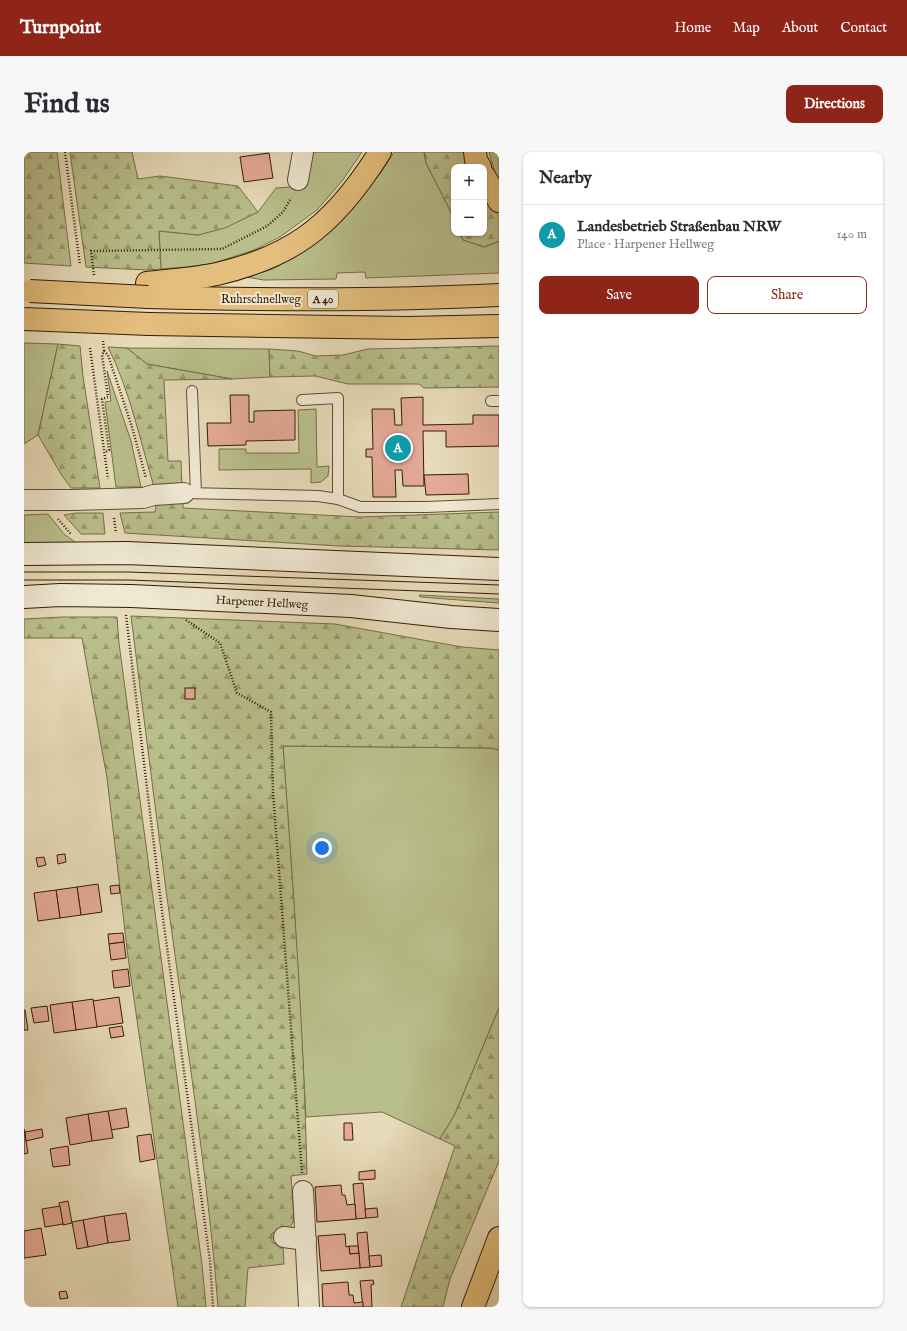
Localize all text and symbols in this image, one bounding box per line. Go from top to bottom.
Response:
text: Turnpoint [20,16,101,40]
text: Home [675,19,711,37]
text: Map [733,19,760,37]
text: About [782,19,818,37]
text: Contact [840,19,887,37]
button: Directions [786,85,883,123]
text: Find us [24,87,110,122]
map controls [451,164,487,236]
button: + [451,164,487,200]
text: Nearby [539,168,592,189]
button: − [451,200,487,236]
text: Landesbetrieb Straßenbau NRW [577,217,781,236]
text: A [548,226,556,243]
text: 140 m [837,226,867,243]
text: Place · Harpener Hellweg [577,236,714,253]
button: Save [539,276,699,314]
button: Share [707,276,867,314]
road number: A 40 [308,290,338,308]
street label: Ruhrschnellweg [221,292,301,307]
pin: A [385,433,411,463]
street label: Harpener Hellweg [215,593,309,613]
your location [312,838,332,858]

